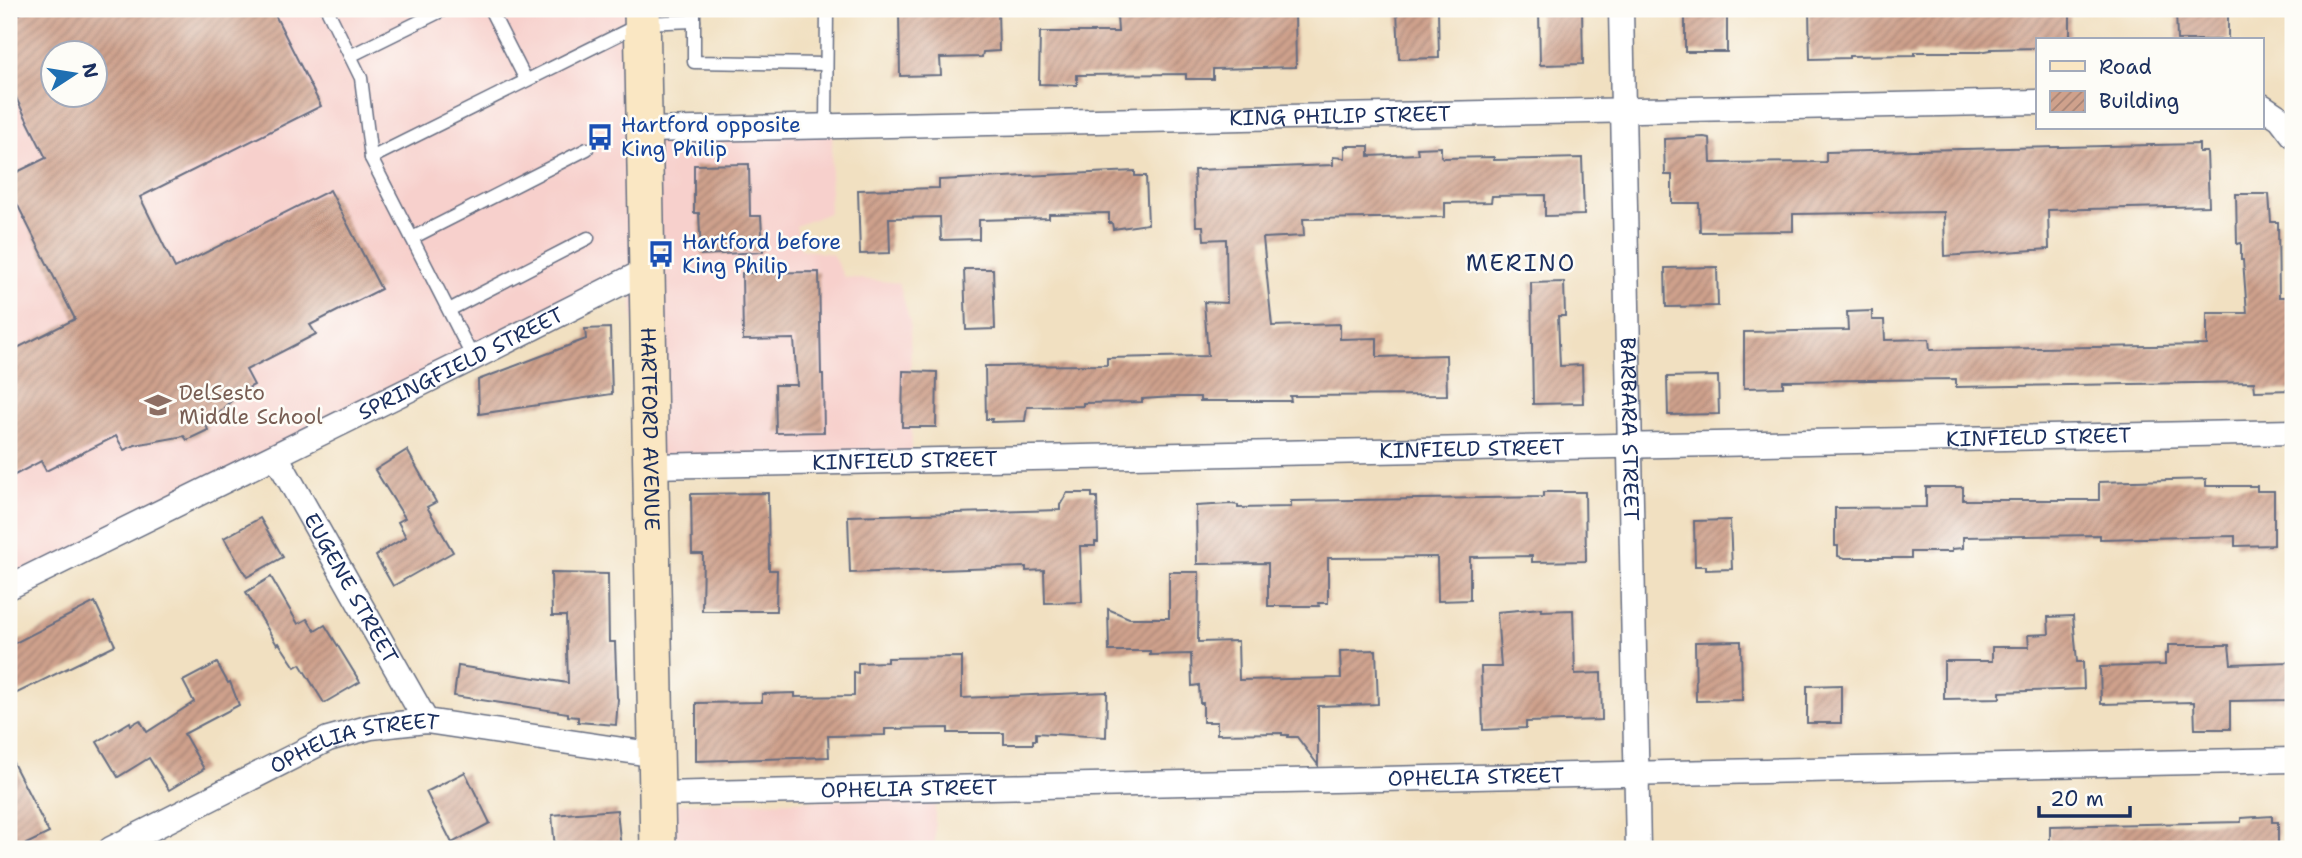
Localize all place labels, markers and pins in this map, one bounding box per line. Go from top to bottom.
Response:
place label: Hartford opposite King Philip [621,111,801,163]
bus stop icon: Hartford opposite King Philip [585,122,615,152]
place label: Hartford before King Philip [682,228,841,280]
bus stop icon: Hartford before King Philip [646,239,676,269]
place label: DelSesto Middle School [179,379,323,431]
school or university icon: DelSesto Middle School [143,390,173,420]

